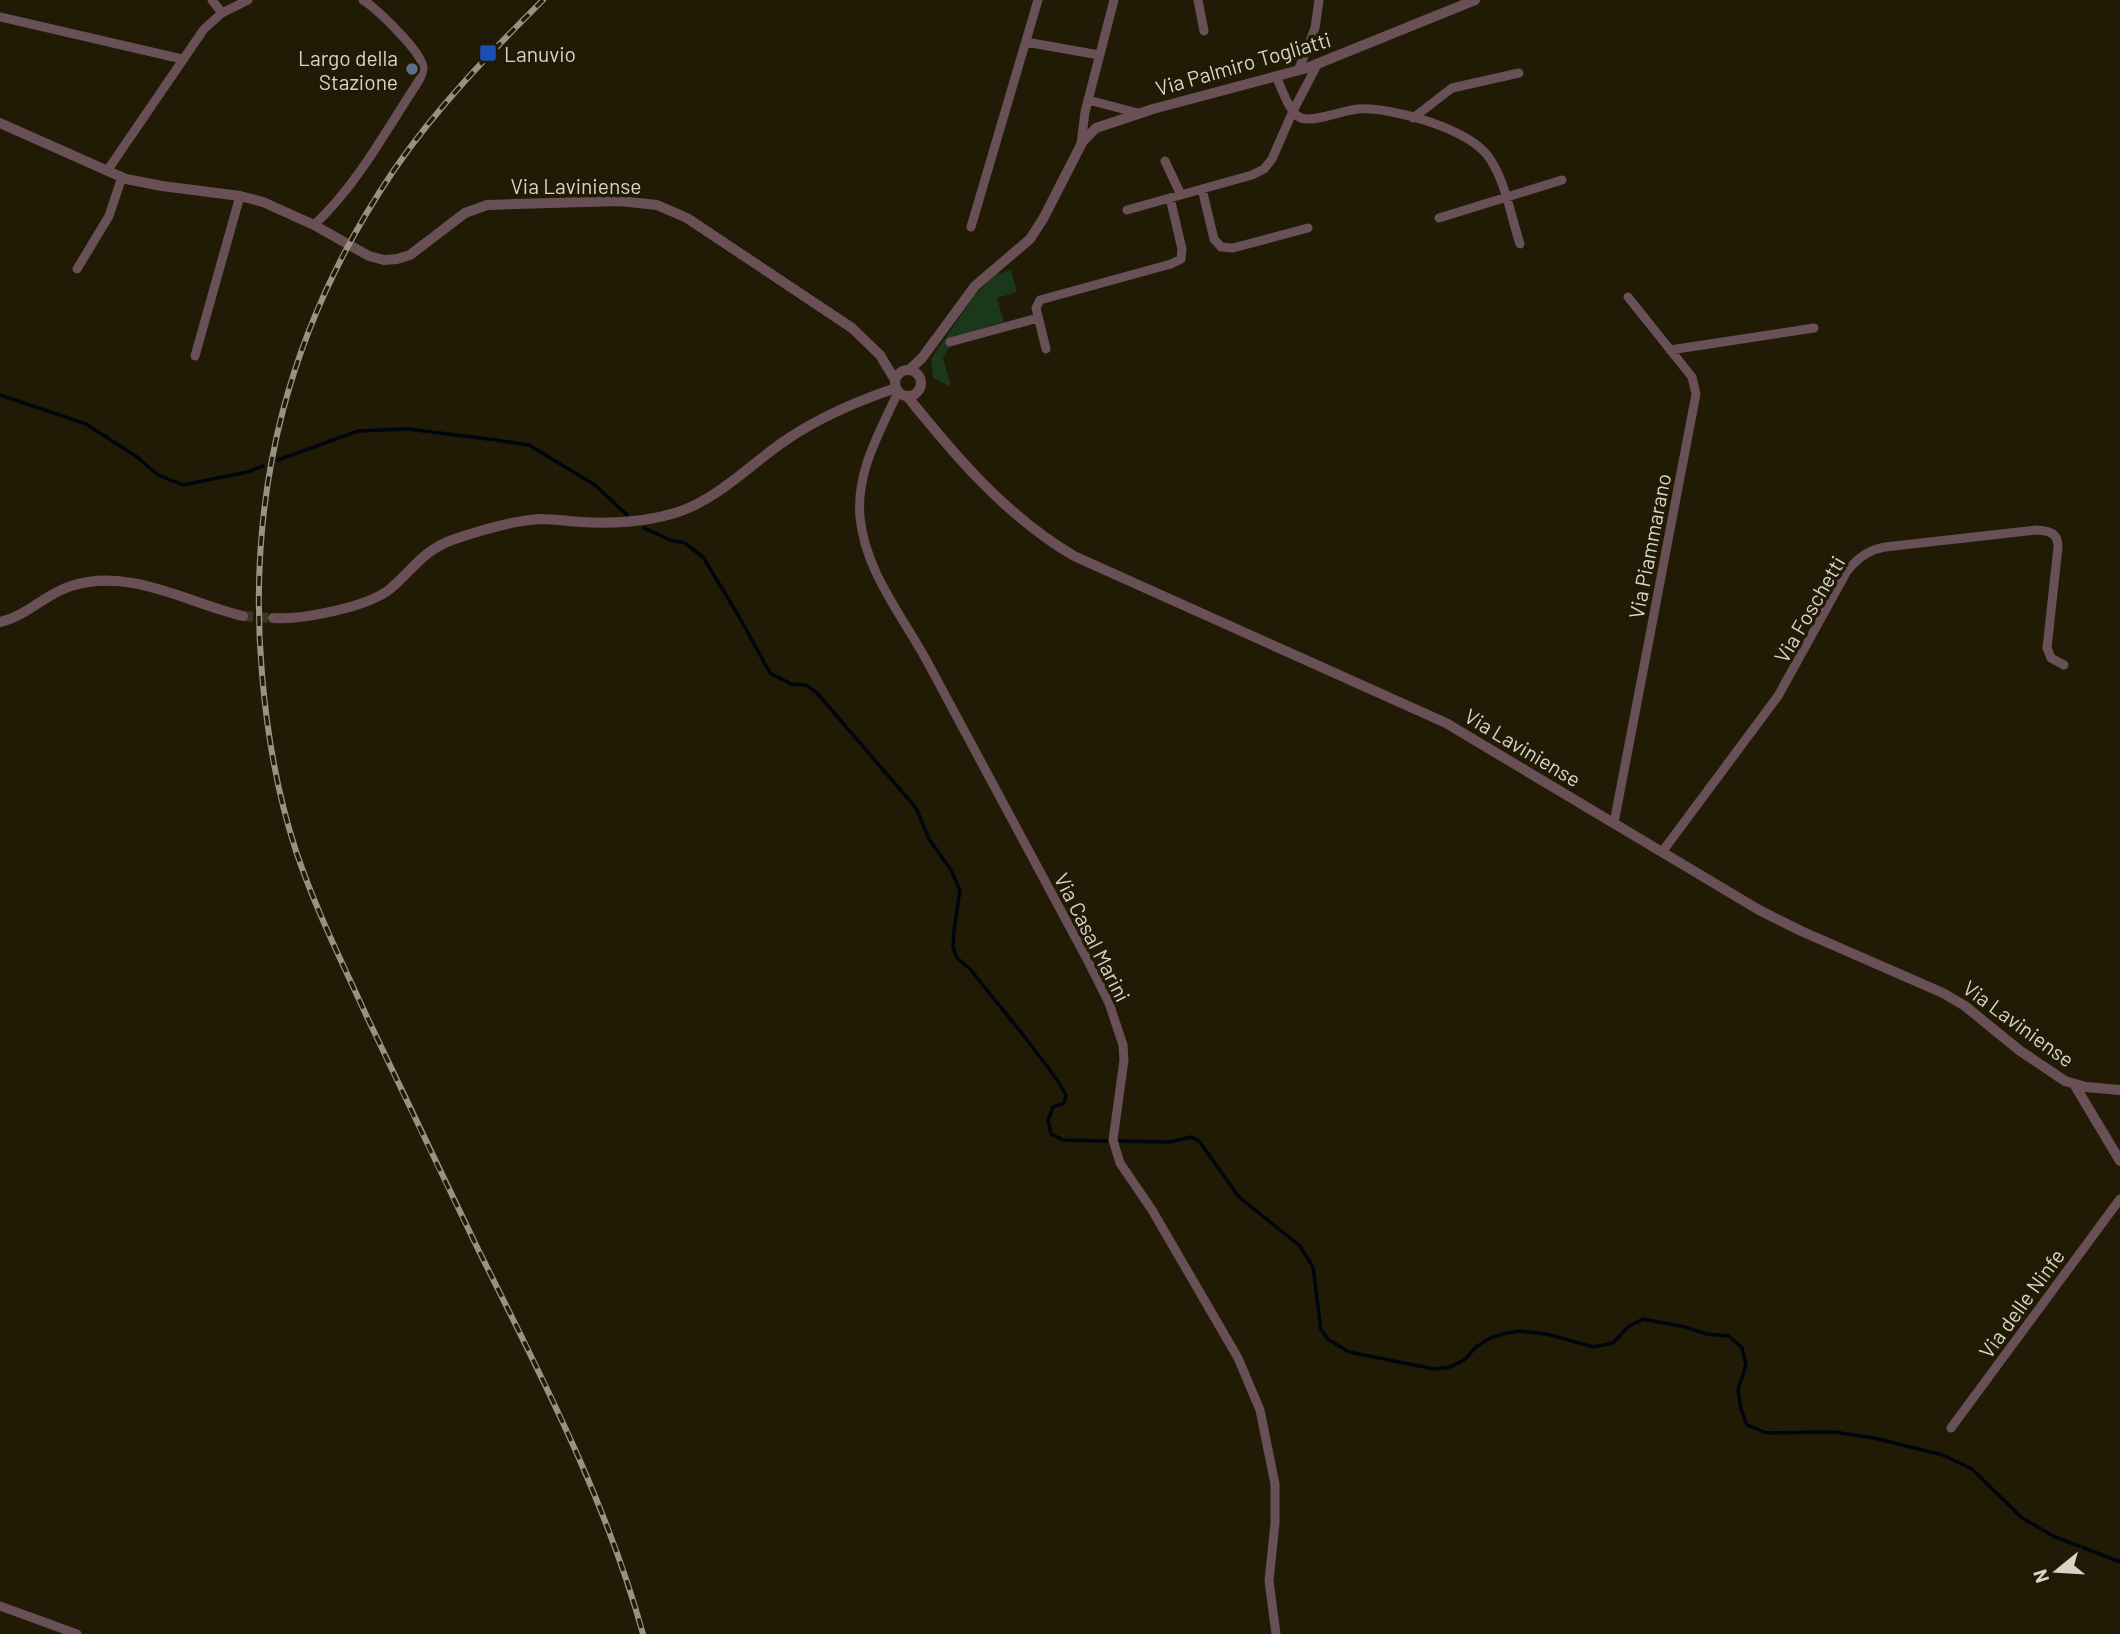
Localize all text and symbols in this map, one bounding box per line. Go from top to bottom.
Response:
street label: Via Palmiro Togliatti [1153,26,1333,100]
place label: Lanuvio [504,41,576,66]
marker: Lanuvio [478,43,498,63]
place label: Largo della Stazione [298,45,398,94]
marker: Largo della Stazione [404,61,420,77]
street label: Via Laviniense [511,173,642,198]
street label: Via Piammarano [1623,471,1675,621]
street label: Via Foschetti [1768,551,1850,667]
street label: Via Laviniense [1460,703,1586,791]
street label: Via Casal Marini [1050,868,1136,1006]
street label: Via Laviniense [1959,974,2079,1072]
street label: Via delle Ninfe [1973,1244,2069,1362]
north arrow [2022,1536,2092,1606]
text: N [2027,1567,2053,1586]

